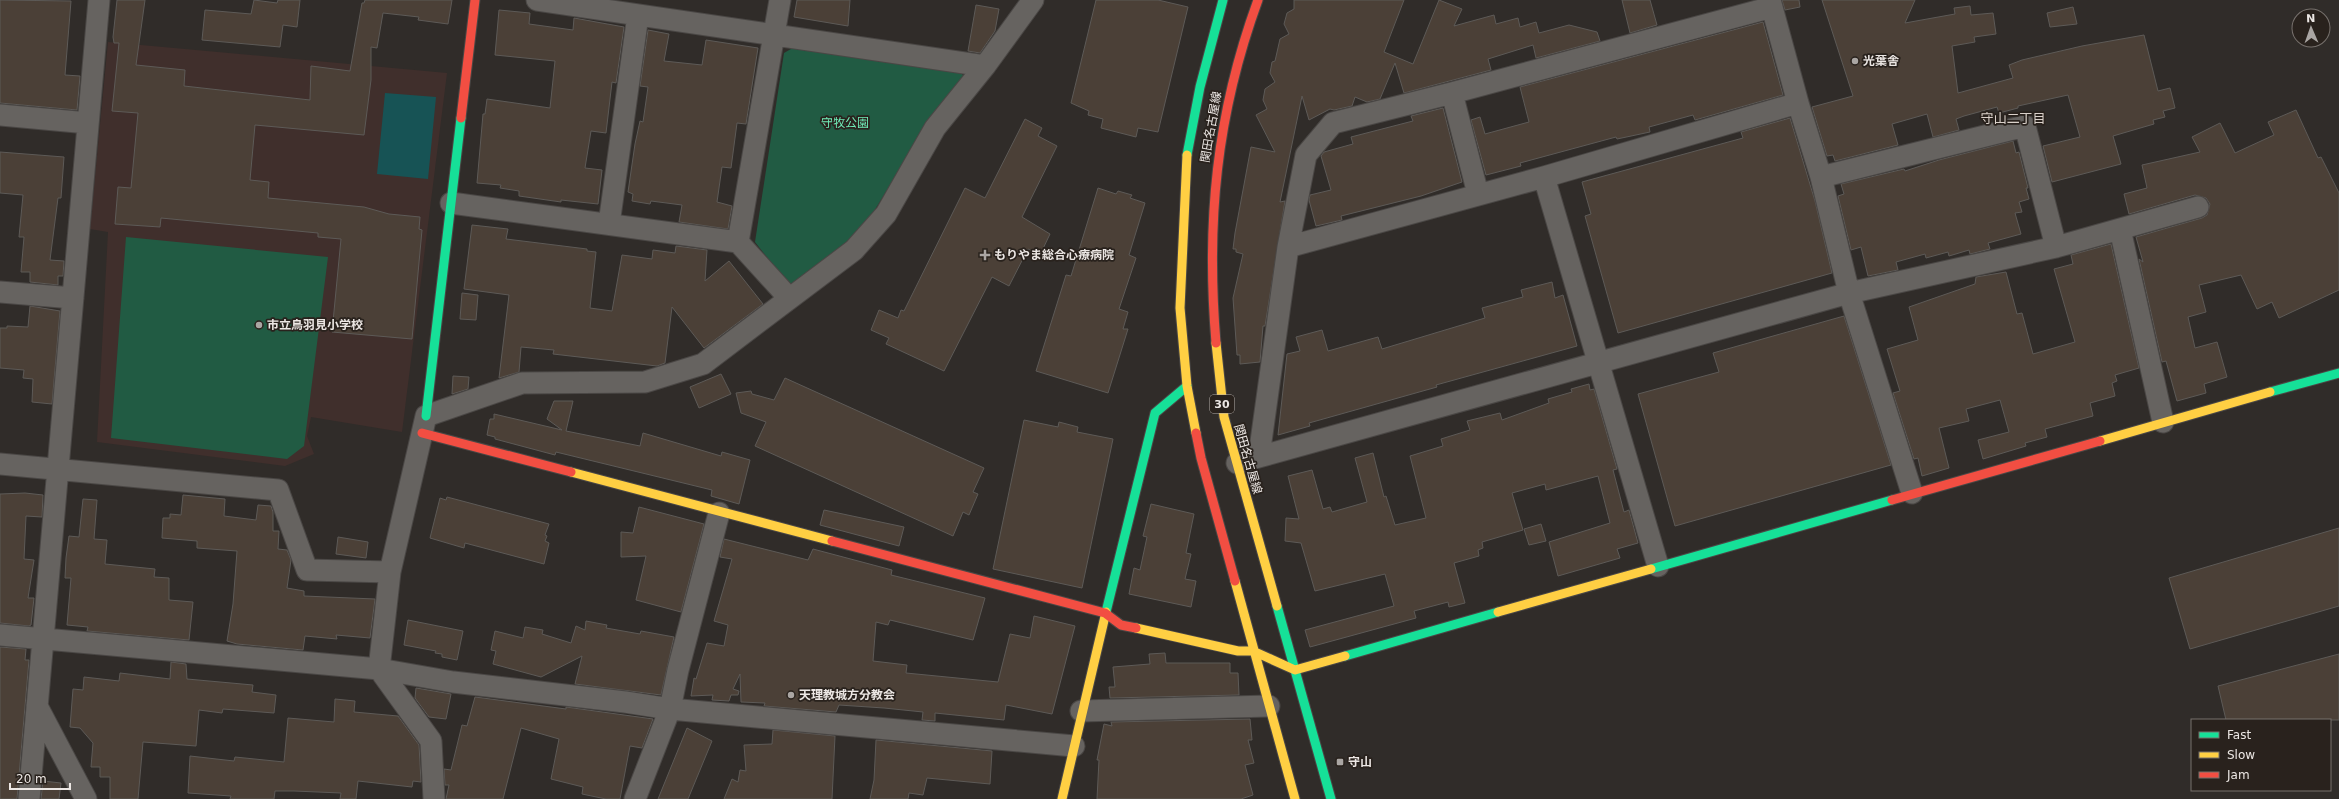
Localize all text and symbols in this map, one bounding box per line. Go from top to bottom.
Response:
north arrow [2291,8,2331,48]
text: N [2306,12,2316,25]
place label: 光葉舎 [1863,54,1899,68]
marker: 光葉舎 [1850,56,1860,66]
street label: 関田名古屋線 [1198,90,1224,164]
district label: 守山二丁目 [1980,111,2046,126]
park label: 守牧公園 [821,116,869,130]
place label: もりやま総合心療病院 [994,248,1114,262]
marker: もりやま総合心療病院 [979,249,991,261]
place label: 市立鳥羽見小学校 [267,318,363,332]
marker: 市立鳥羽見小学校 [254,320,264,330]
road number: 30 [1210,395,1234,413]
street label: 関田名古屋線 [1231,422,1265,496]
place label: 天理教城方分教会 [799,688,895,702]
marker: 天理教城方分教会 [786,690,796,700]
legend [2191,719,2331,791]
text: Fast [2227,728,2251,742]
text: Slow [2227,748,2255,762]
place label: 守山 [1348,755,1372,769]
marker: 守山 [1335,757,1345,767]
scale bar [10,765,70,791]
text: Jam [2226,768,2250,782]
text: 20 m [16,772,47,786]

